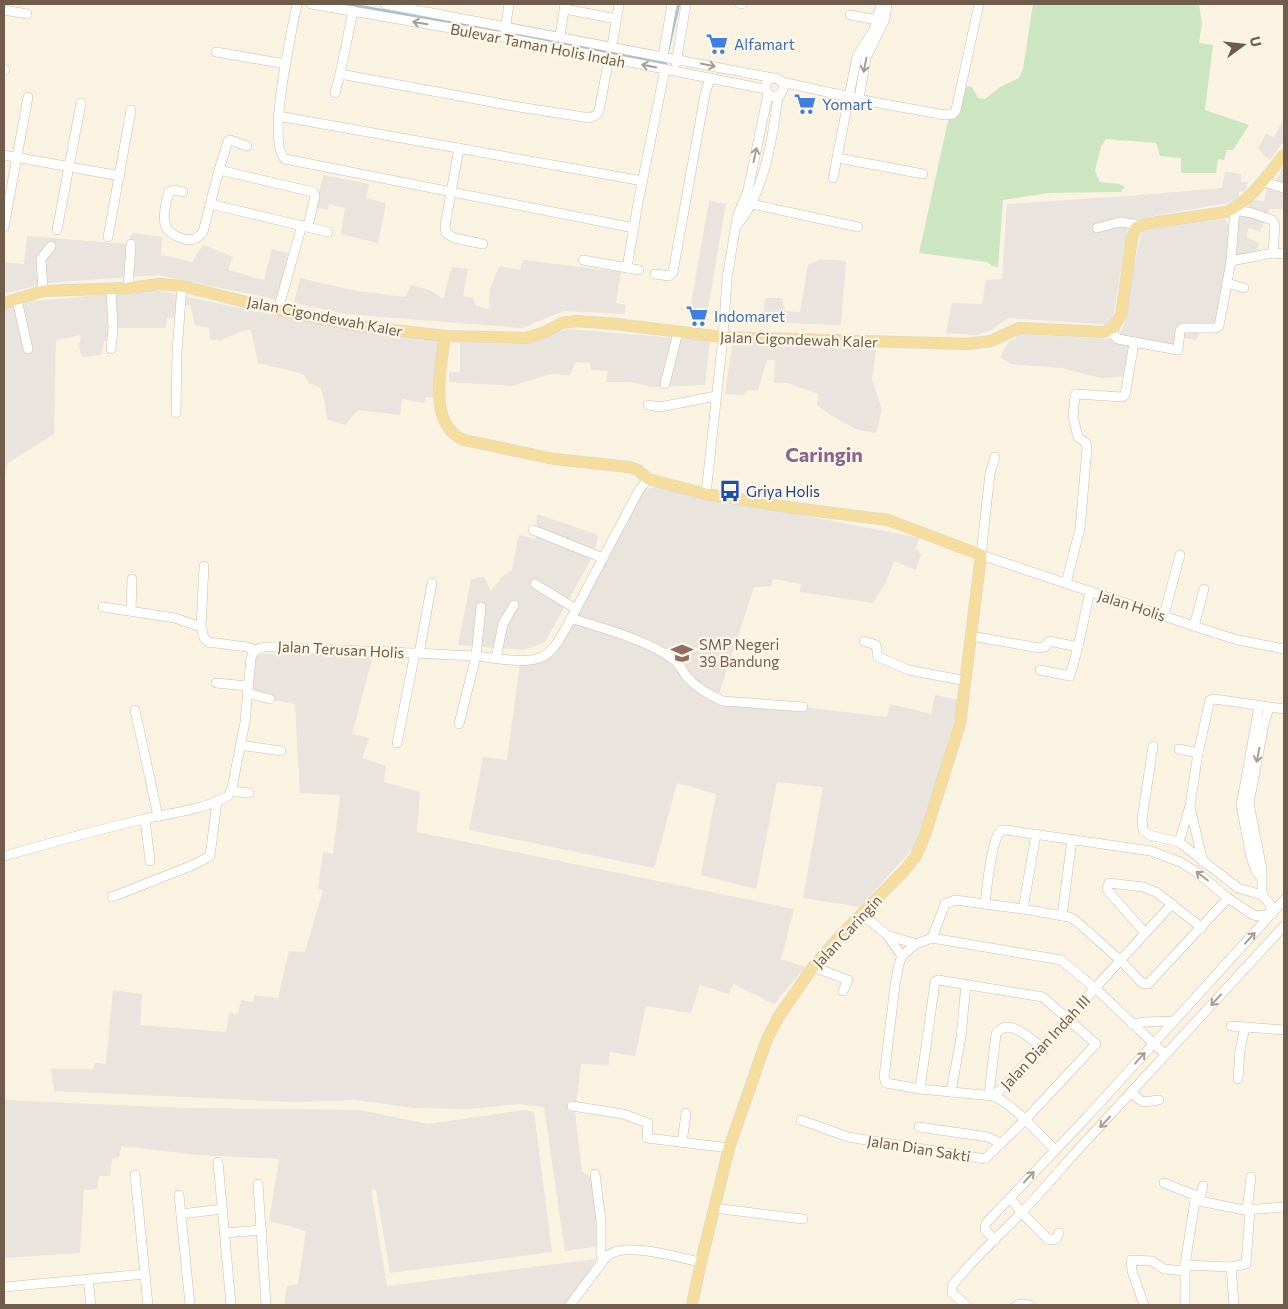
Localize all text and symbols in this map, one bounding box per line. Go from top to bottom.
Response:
one-way arrow [413,18,429,28]
street label: Bulevar Taman Holis Indah [449,19,627,71]
north arrow [1218,20,1268,70]
supermarket icon: Alfamart [704,31,730,57]
text: U [1247,34,1266,49]
place label: Alfamart [734,35,795,53]
one-way arrow [859,57,869,73]
one-way arrow [641,61,657,70]
one-way arrow [700,61,716,70]
supermarket icon: Yomart [792,91,818,117]
place label: Yomart [822,95,872,113]
one-way arrow [751,147,761,163]
street label: Jalan Cigondewah Kaler [246,292,404,340]
supermarket icon: Indomaret [684,303,710,329]
place label: Indomaret [714,307,785,325]
street label: Jalan Cigondewah Kaler [720,327,878,351]
district label: Caringin [785,442,863,466]
bus stop icon: Griya Holis [717,478,743,504]
place label: Griya Holis [746,482,820,500]
street label: Jalan Holis [1096,586,1168,624]
place label: SMP Negeri 39 Bandung [699,635,779,670]
street label: Jalan Terusan Holis [277,637,405,661]
school or university icon: SMP Negeri 39 Bandung [669,640,695,666]
one-way arrow [1253,747,1262,763]
one-way arrow [1196,871,1209,882]
street label: Jalan Caringin [809,891,885,971]
one-way arrow [1244,932,1256,945]
street label: Jalan Dian Indah III [997,991,1093,1093]
one-way arrow [1210,994,1222,1007]
one-way arrow [1134,1052,1146,1065]
one-way arrow [1099,1115,1111,1128]
street label: Jalan Dian Sakti [866,1131,972,1165]
one-way arrow [1023,1171,1035,1183]

